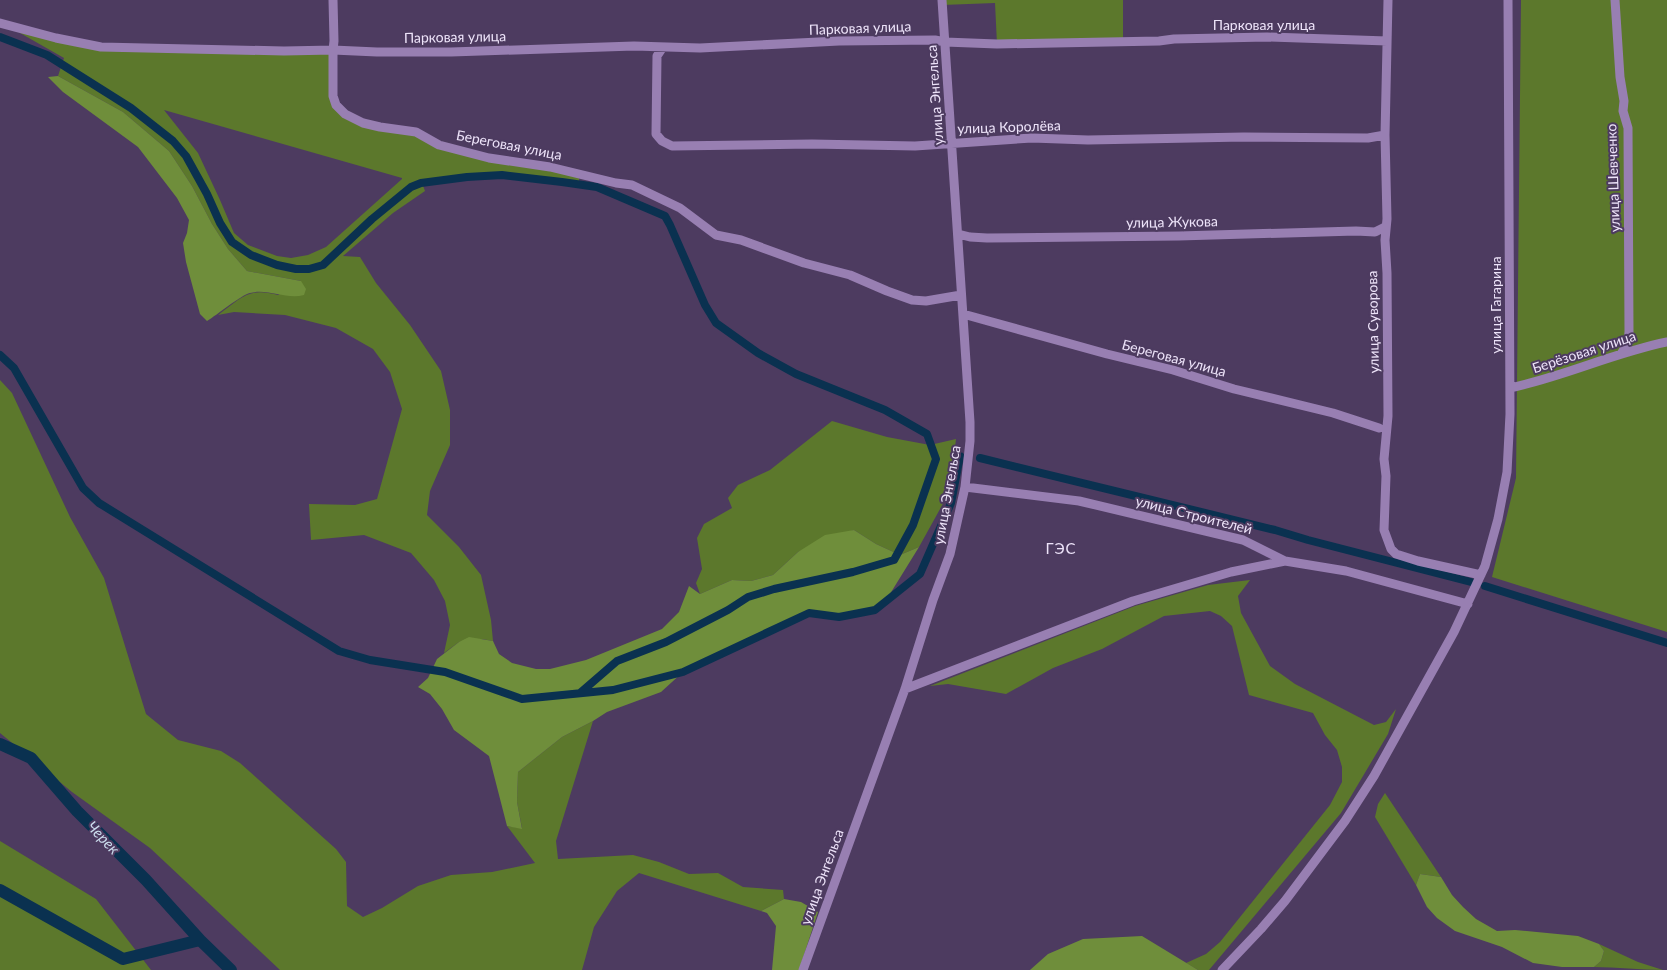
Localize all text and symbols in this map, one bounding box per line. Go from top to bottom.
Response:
street label: Парковая улица [1213,16,1315,33]
street label: Парковая улица [808,17,912,38]
street label: Парковая улица [404,27,506,46]
street label: улица Энгельса [923,44,946,146]
street label: улица Королёва [957,116,1061,137]
street label: улица Шевченко [1602,123,1623,232]
street label: Береговая улица [455,126,563,163]
street label: улица Жукова [1126,212,1218,231]
street label: улица Гагарина [1487,256,1504,354]
street label: улица Суворова [1363,270,1382,374]
street label: Берёзовая улица [1530,327,1638,376]
street label: Береговая улица [1120,335,1228,380]
street label: улица Энгельса [929,444,964,546]
street label: улица Строителей [1134,492,1254,537]
district label: ГЭС [1045,539,1077,557]
water label: Черек [84,817,124,858]
street label: улица Энгельса [796,827,847,927]

